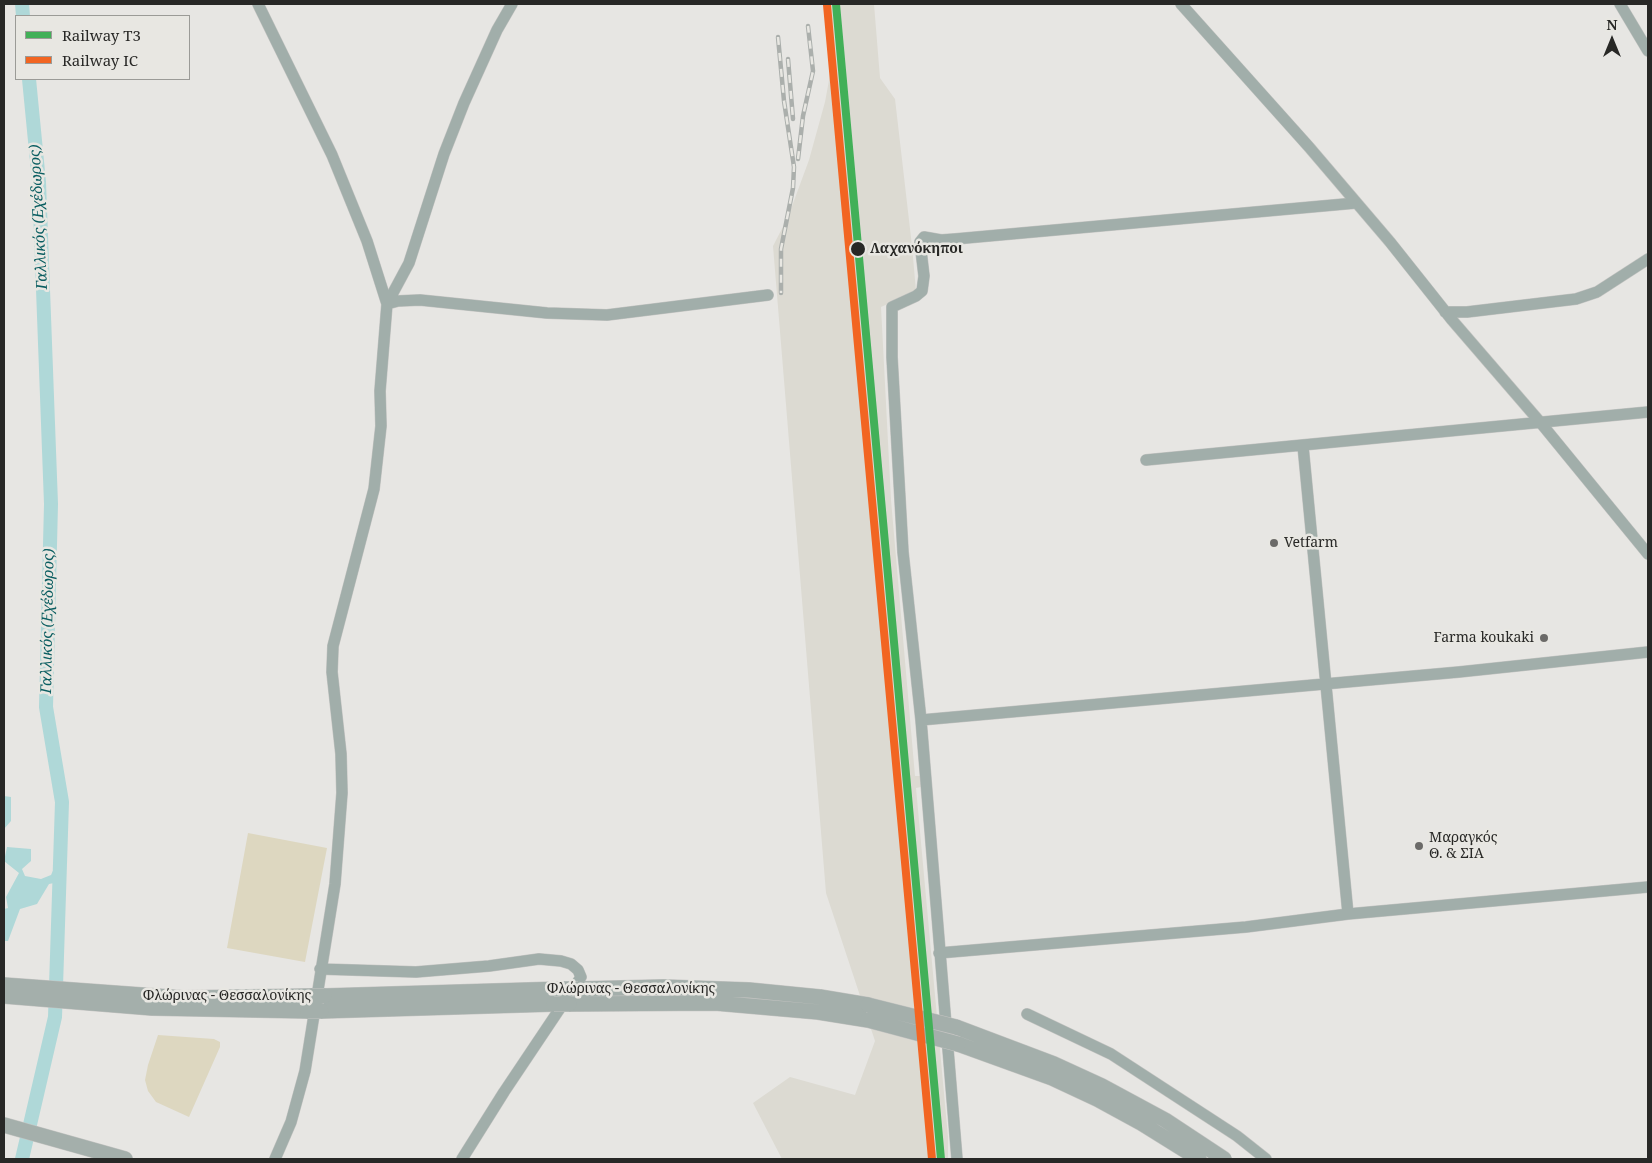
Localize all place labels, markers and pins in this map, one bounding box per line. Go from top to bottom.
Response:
marker: Λαχανόκηποι [849,240,867,258]
place label: Λαχανόκηποι [870,241,963,257]
place label: Vetfarm [1284,535,1338,551]
marker: Vetfarm [1268,537,1280,549]
place label: Farma koukaki [1433,630,1534,646]
marker: Farma koukaki [1538,632,1550,644]
place label: Μαραγκός Θ. & ΣΙΑ [1429,830,1498,862]
marker: Μαραγκός Θ. & ΣΙΑ [1413,840,1425,852]

